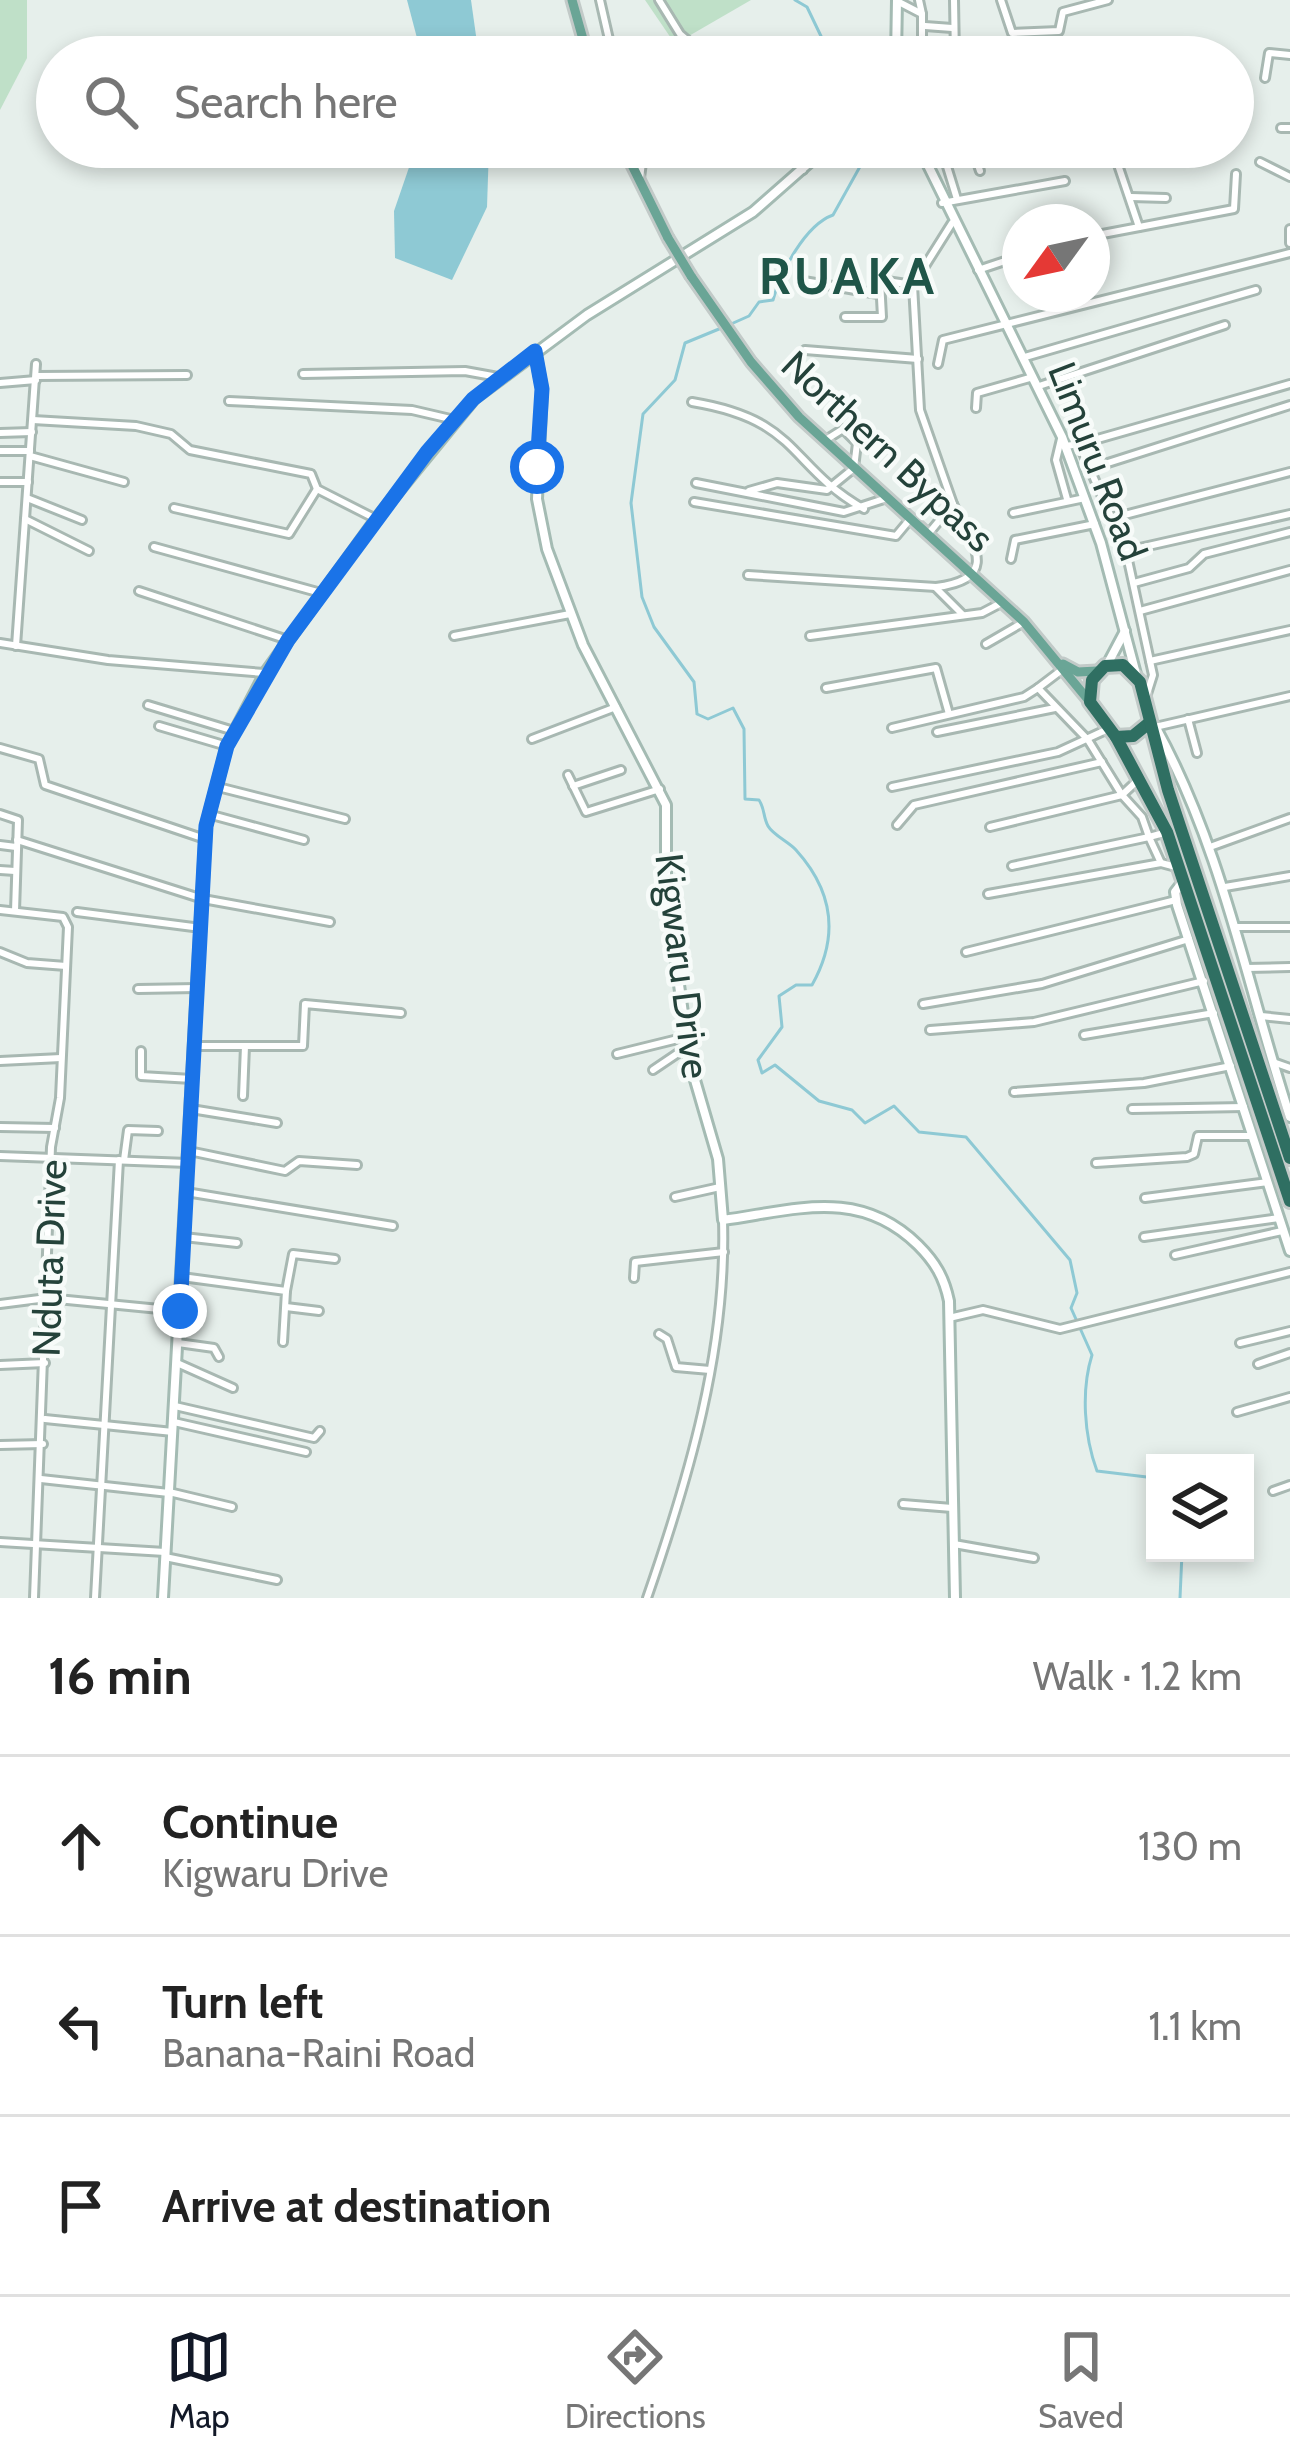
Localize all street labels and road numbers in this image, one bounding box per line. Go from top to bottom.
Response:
street label: Northern Bypass [772,340,1004,562]
street label: Limuru Road [1038,355,1158,567]
street label: Kigwaru Drive [645,851,721,1081]
street label: Nduta Drive [22,1159,76,1357]

